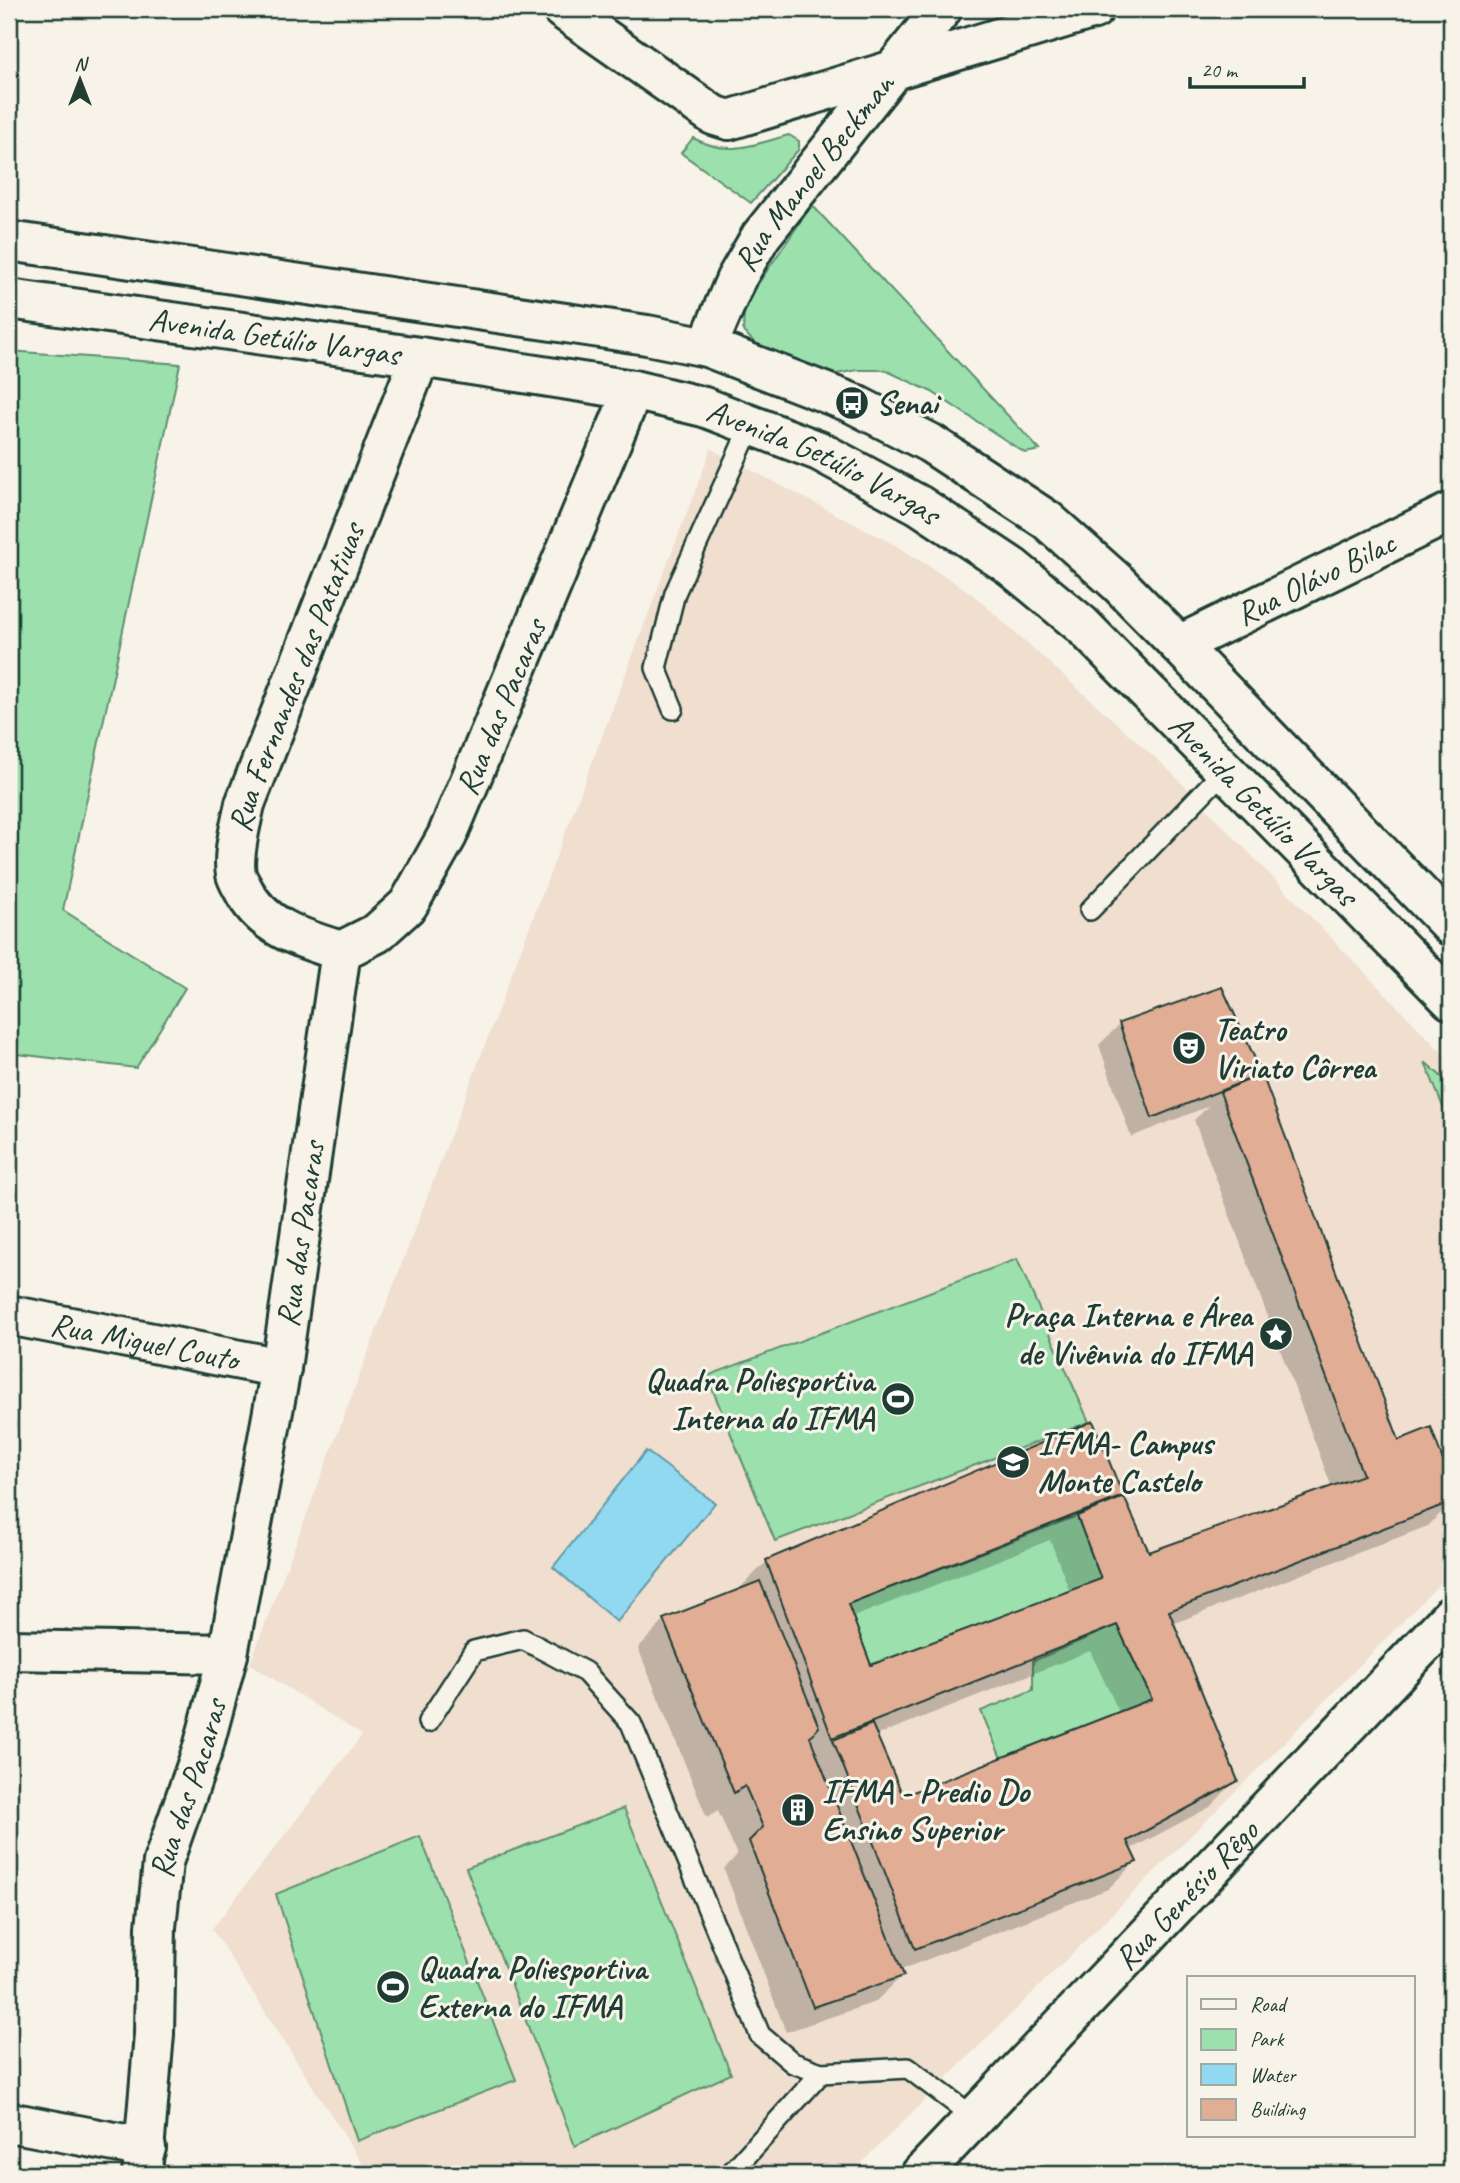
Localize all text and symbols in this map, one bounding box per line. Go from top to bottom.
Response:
north arrow [46,46,116,116]
scale bar [1190,46,1304,90]
text: N [74,52,89,76]
text: 20 m [1201,57,1239,83]
street label: Rua Manoel Beckman [724,63,905,279]
street label: Avenida Getúlio Vargas [146,298,405,375]
place label: Senai [876,382,942,424]
bus stop icon: Senai [833,384,871,422]
street label: Avenida Getúlio Vargas [701,389,950,536]
street label: Rua Fernandes das Patatiuas [218,515,375,836]
street label: Rua Olávo Bilac [1229,521,1404,635]
street label: Rua das Pacaras [445,610,557,801]
street label: Avenida Getúlio Vargas [1160,705,1369,916]
place label: Teatro Viriato Côrrea [1214,1008,1378,1088]
theatre icon: Teatro Viriato Côrrea [1170,1029,1208,1067]
street label: Rua das Pacaras [266,1136,335,1330]
place label: Praça Interna e Área de Vivênvia do IFMA [1005,1294,1254,1374]
street label: Rua Miguel Couto [47,1303,245,1381]
place icon: Praça Interna e Área de Vivênvia do IFMA [1257,1315,1295,1353]
place label: Quadra Poliesportiva Interna do IFMA [645,1359,877,1439]
sports icon: Quadra Poliesportiva Interna do IFMA [879,1380,917,1418]
place label: IFMA- Campus Monte Castelo [1038,1422,1216,1502]
school or university icon: IFMA- Campus Monte Castelo [994,1443,1032,1481]
street label: Rua das Pacaras [140,1692,237,1880]
place label: IFMA - Predio Do Ensino Superior [822,1770,1031,1850]
building icon: IFMA - Predio Do Ensino Superior [779,1791,817,1829]
street label: Rua Genésio Rêgo [1105,1809,1269,1979]
place label: Quadra Poliesportiva Externa do IFMA [418,1947,650,2027]
sports icon: Quadra Poliesportiva Externa do IFMA [374,1968,412,2006]
legend [1187,1976,1414,2138]
text: Road [1250,1991,1289,2017]
text: Park [1250,2026,1285,2052]
text: Water [1250,2062,1297,2088]
text: Building [1250,2096,1307,2122]

